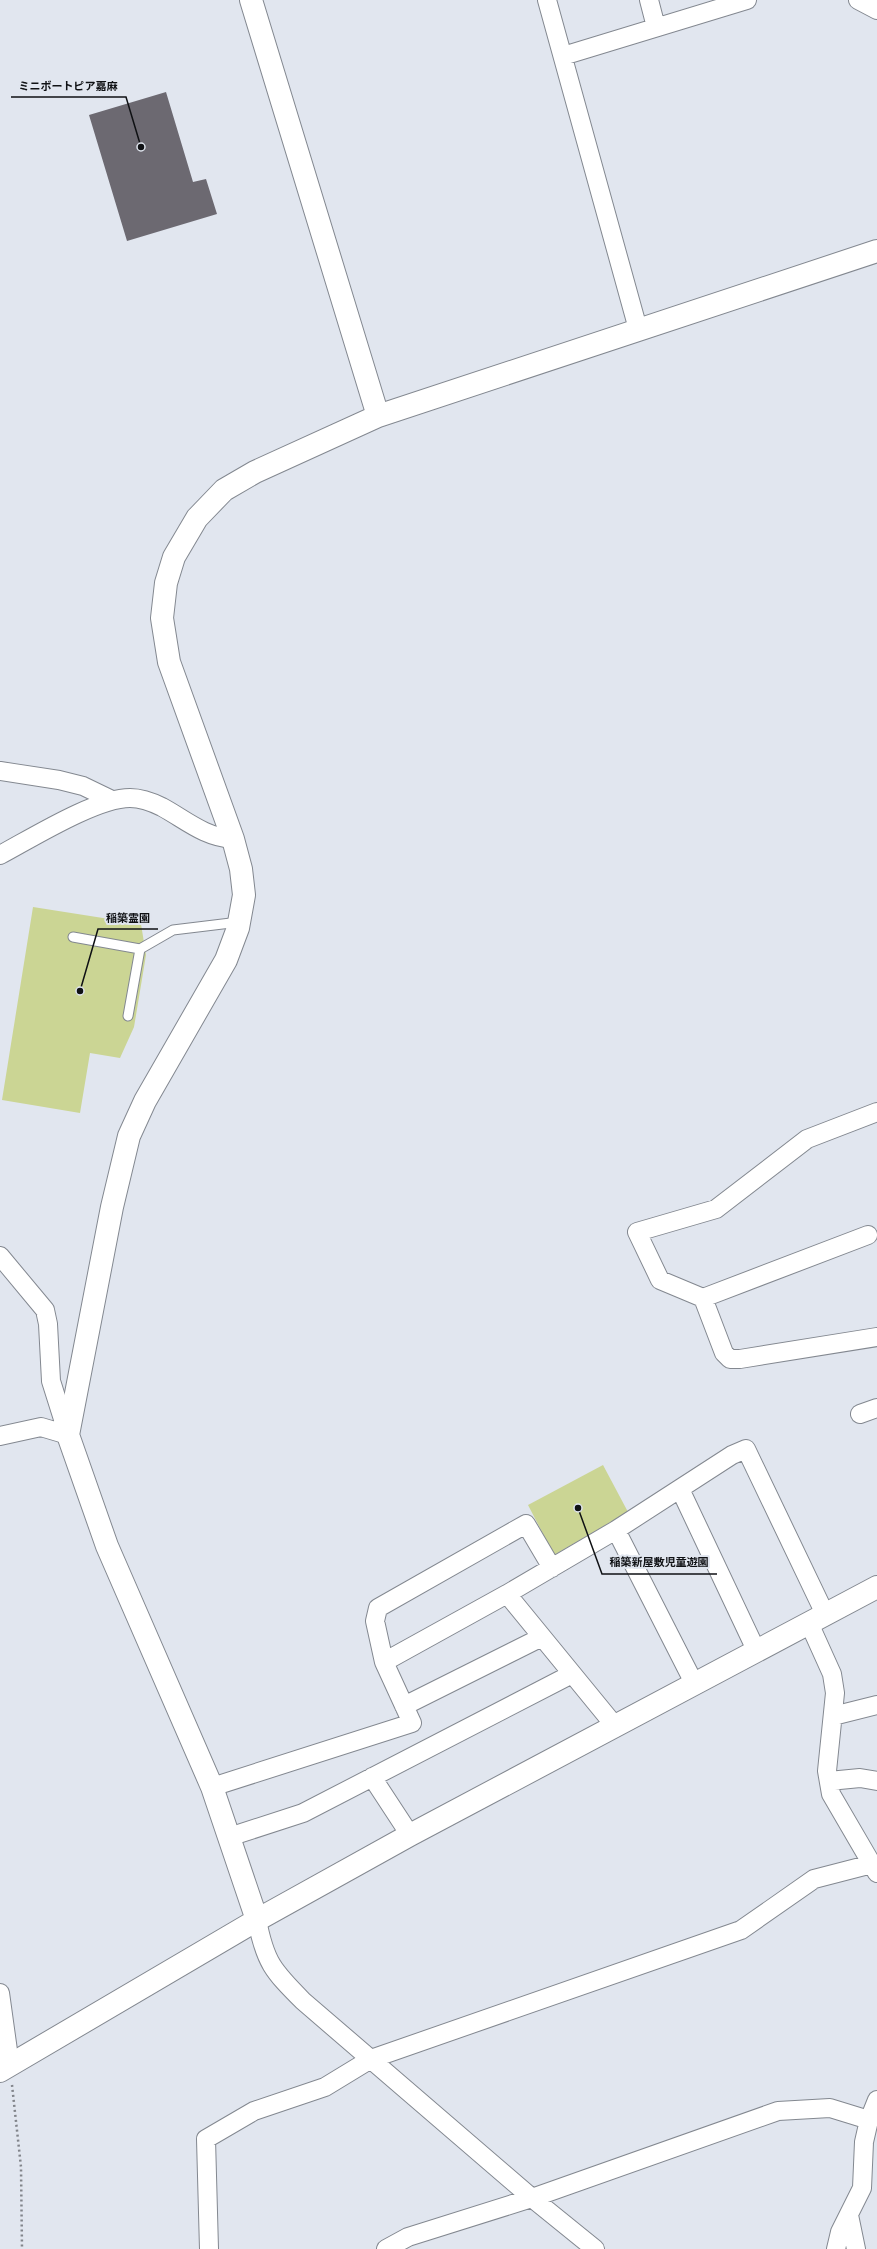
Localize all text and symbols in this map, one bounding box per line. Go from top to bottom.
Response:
callout: ミニボートピア嘉麻 [11,74,126,97]
text: ミニボートピア嘉麻 [19,80,118,92]
callout: 稲築霊園 [98,906,158,929]
text: 稲築霊園 [106,912,150,924]
callout: 稲築新屋敷児童遊園 [602,1551,717,1574]
text: 稲築新屋敷児童遊園 [610,1556,709,1568]

